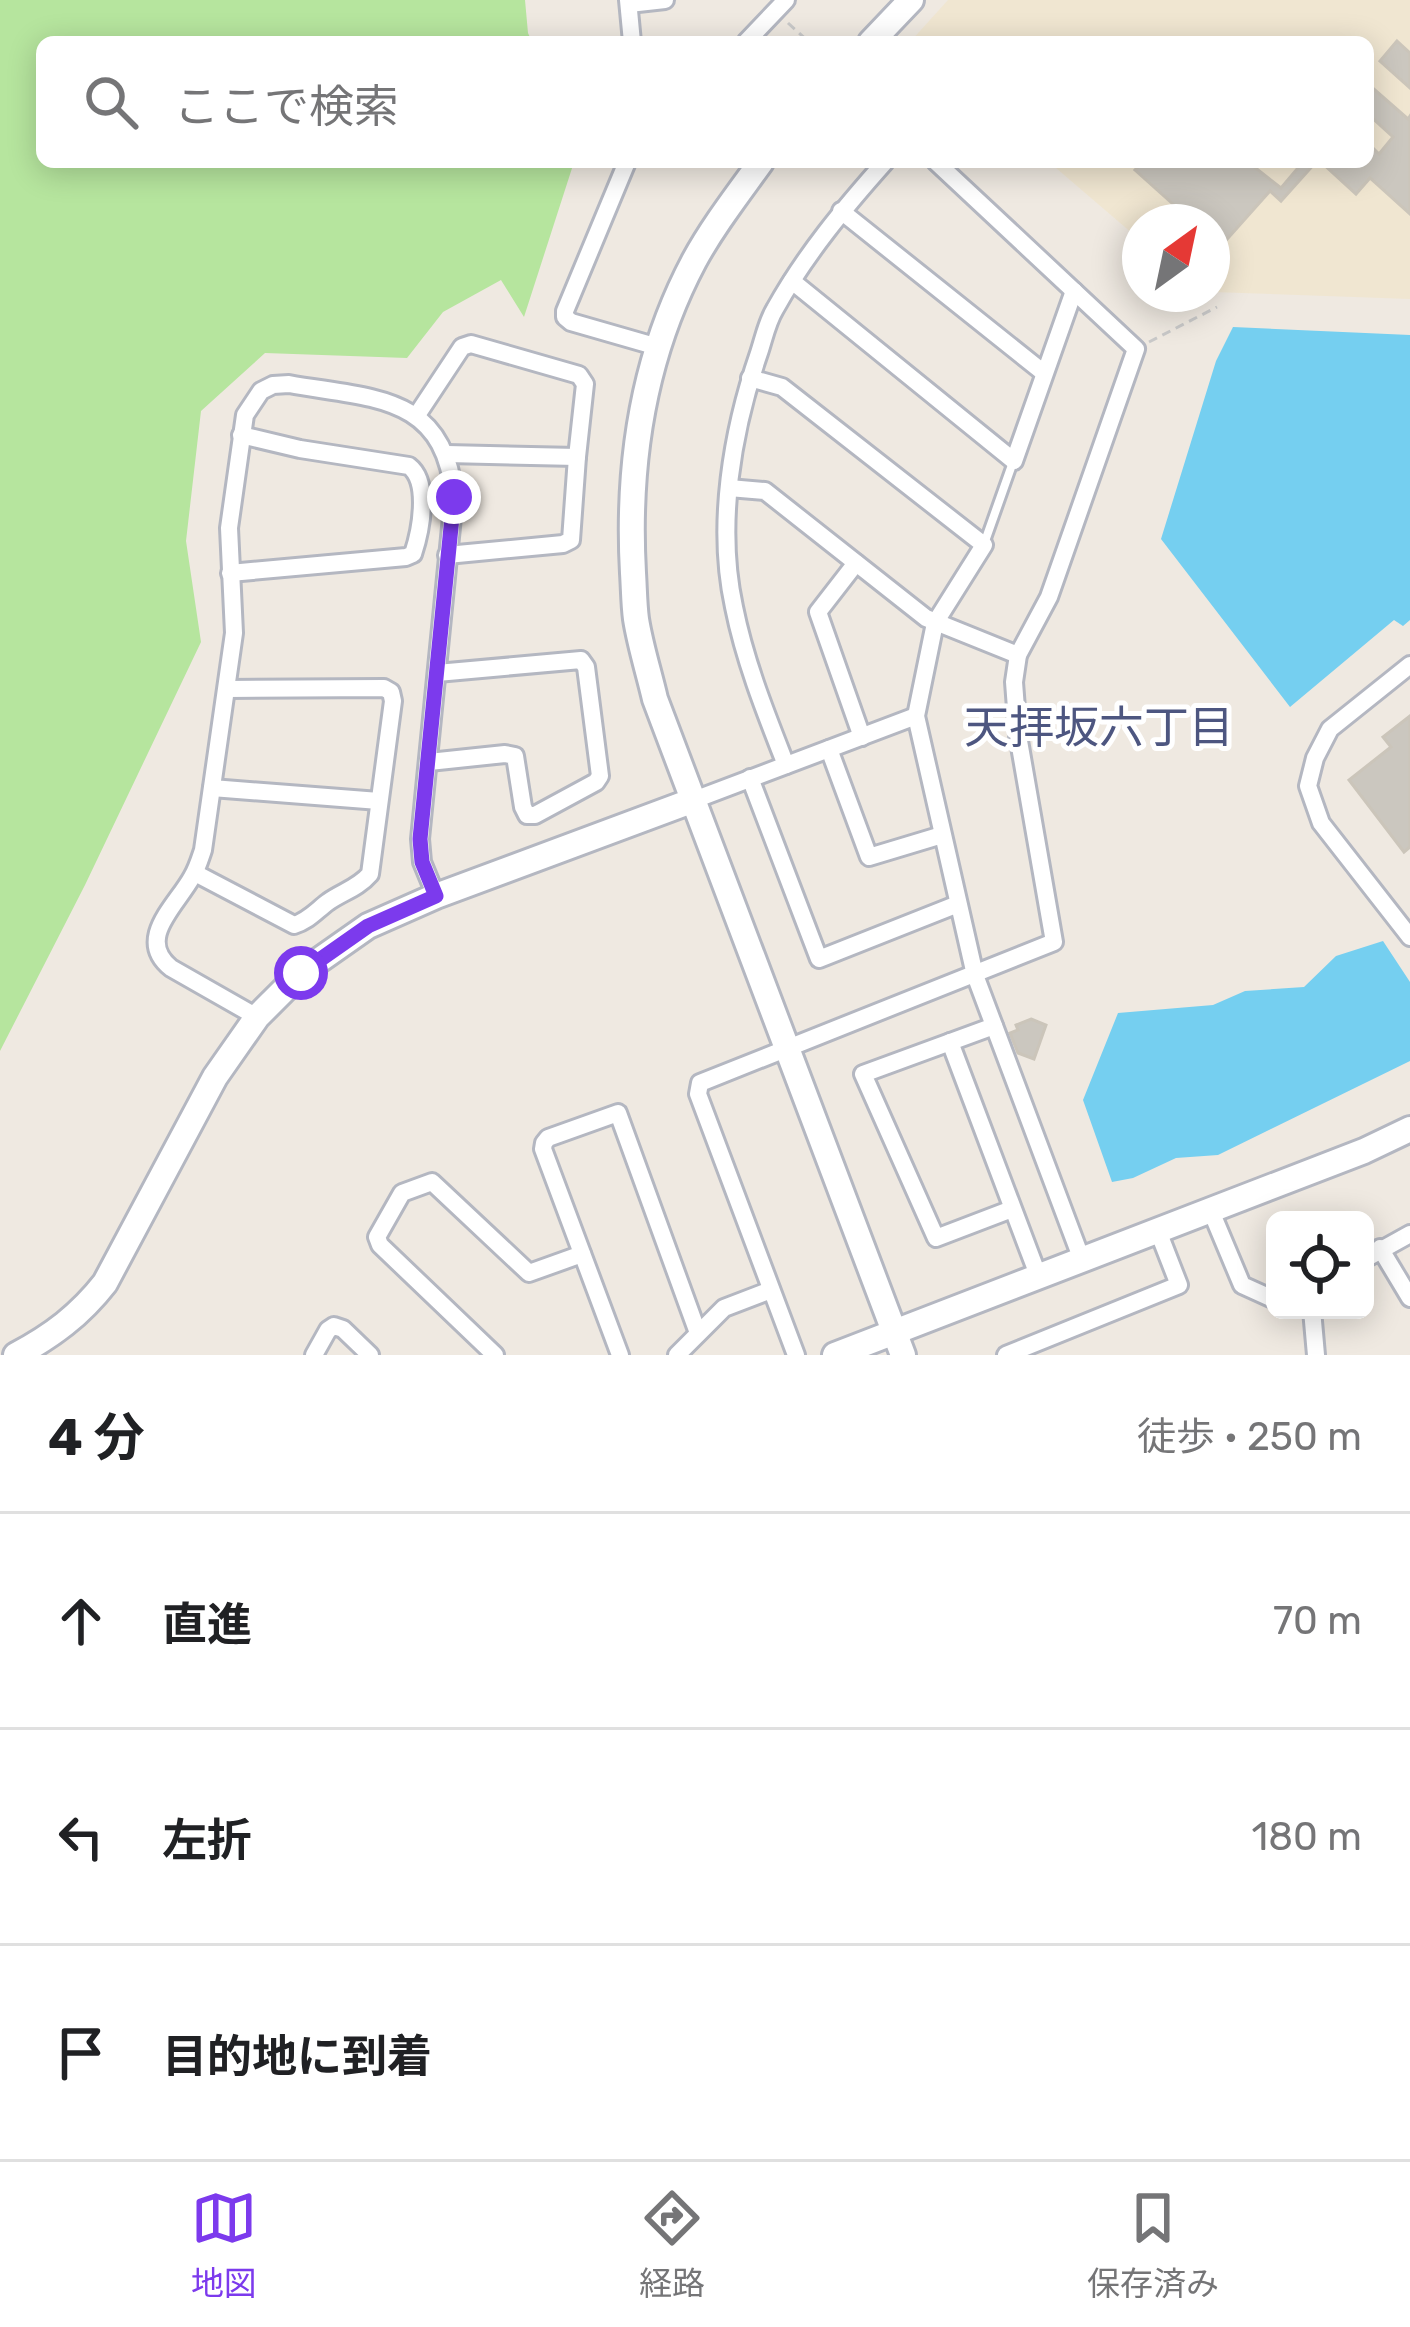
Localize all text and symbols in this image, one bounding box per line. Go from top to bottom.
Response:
search box [36,36,1374,168]
icon: search [78,69,144,135]
text: ここで検索 [174,80,399,133]
north arrow [1122,204,1230,312]
route end [427,470,481,524]
district label: 天拝坂六丁目 [964,701,1234,754]
route start [274,946,328,1000]
map controls [1266,1211,1374,1319]
button: locate [1266,1211,1374,1319]
text: 4 分 [48,1407,145,1468]
text: 徒歩 · 250 m [1137,1414,1362,1460]
icon: ahead [48,1588,114,1654]
text: 直進 [162,1598,252,1651]
text: 70 m [1273,1598,1362,1644]
icon: left [48,1804,114,1870]
text: 左折 [162,1814,252,1867]
text: 180 m [1252,1814,1362,1860]
icon: arrive [48,2020,114,2086]
text: 目的地に到着 [162,2030,432,2083]
tab: 地図 [191,2185,257,2305]
tab: 経路 [639,2185,705,2305]
tab: 保存済み [1087,2185,1219,2305]

